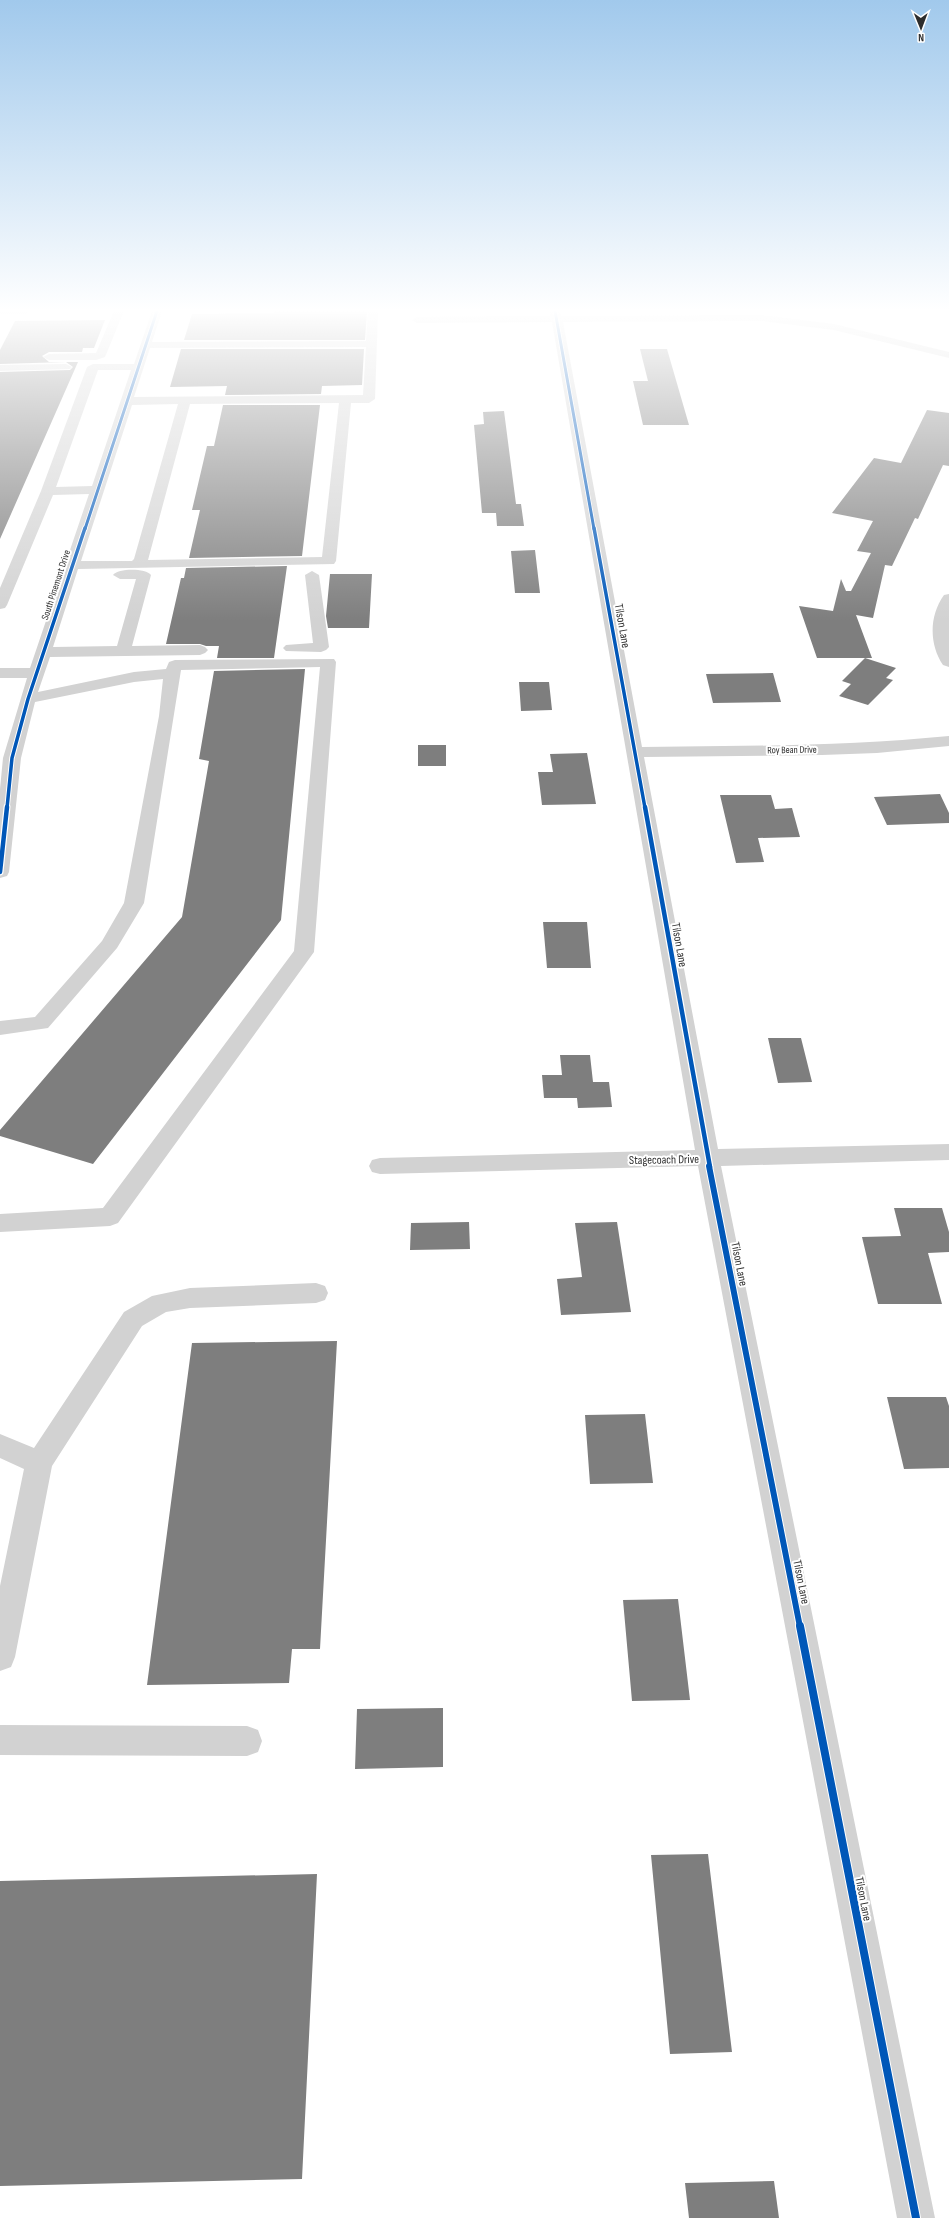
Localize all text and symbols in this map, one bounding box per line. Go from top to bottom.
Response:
north arrow [901,8,941,48]
text: N [918,31,924,44]
street label: South Pinemont Drive [39,548,73,622]
street label: Tilson Lane [611,603,633,649]
street label: Roy Bean Drive [767,744,817,756]
street label: Tilson Lane [668,922,690,968]
street label: Stagecoach Drive [629,1152,699,1168]
street label: Tilson Lane [727,1241,751,1288]
street label: Tilson Lane [789,1559,813,1606]
street label: Tilson Lane [851,1876,875,1923]

